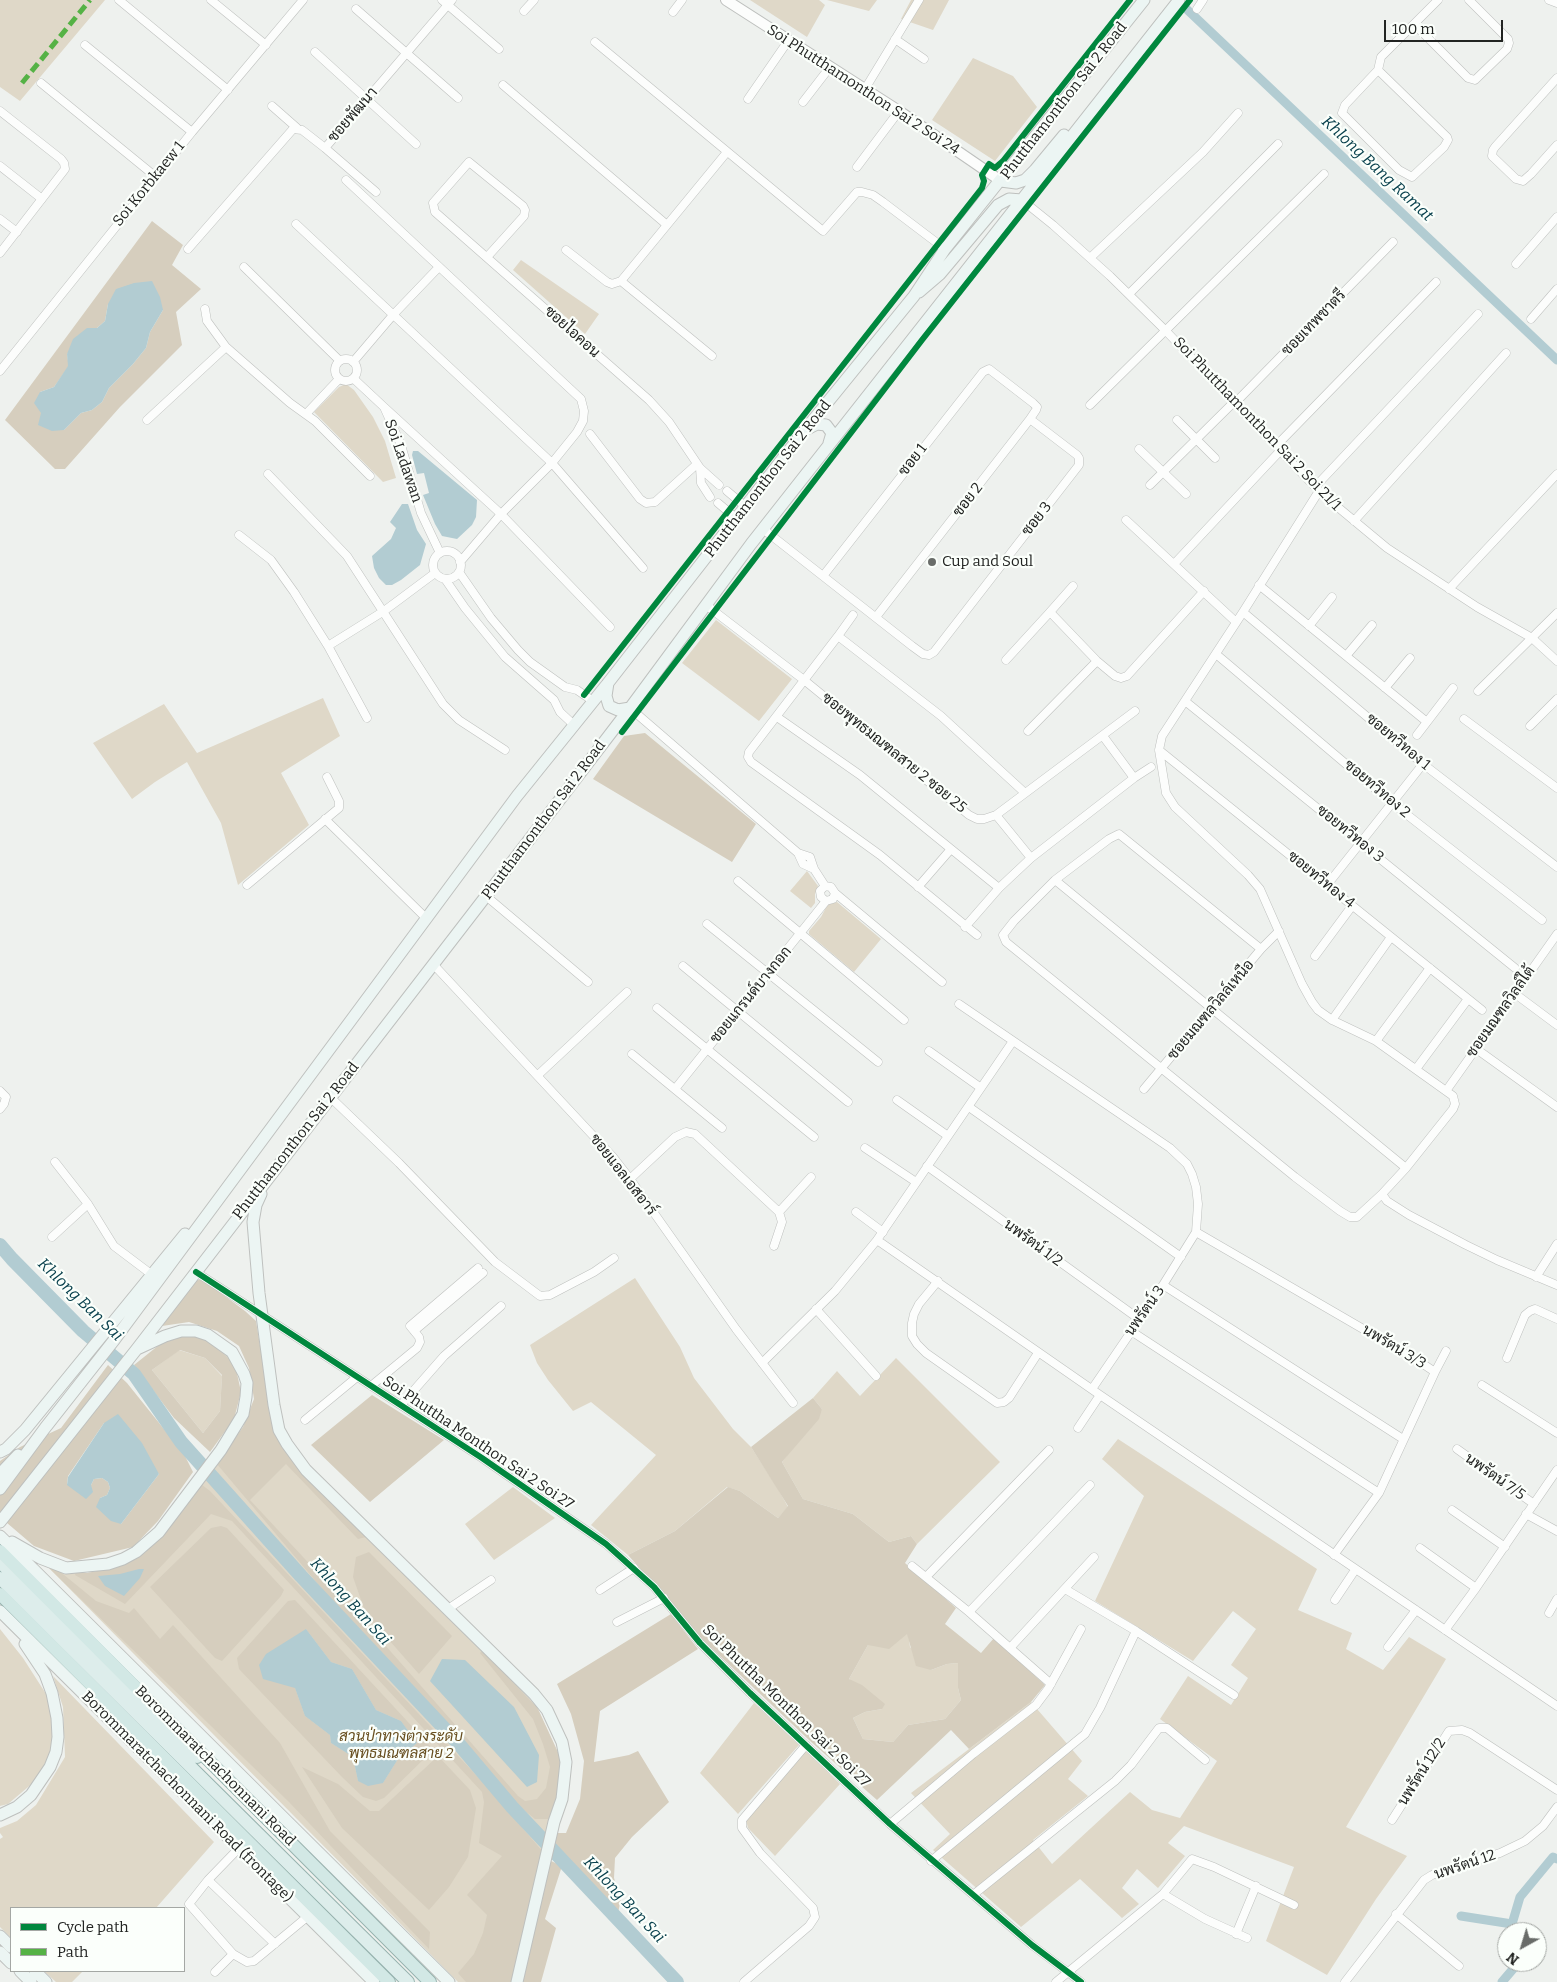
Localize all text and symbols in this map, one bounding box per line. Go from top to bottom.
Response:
scale bar [1387,10,1506,42]
street label: Phutthamonthon Sai 2 Road [997,19,1131,183]
text: 100 m [1392,20,1435,38]
street label: Soi Phutthamonthon Sai 2 Soi 24 [763,21,963,159]
street label: ซอยพัฒนา [324,84,382,146]
water label: Khlong Bang Ramat [1317,112,1437,226]
street label: Soi Korbkaew 1 [109,138,189,230]
street label: ซอยเทพชาตรี [1278,286,1350,360]
street label: ซอยไอคอน [540,302,604,362]
street label: Soi Phutthamonthon Sai 2 Soi 21/1 [1169,334,1345,514]
street label: Phutthamonthon Sai 2 Road [701,397,835,561]
street label: Soi Ladawan [380,417,426,505]
street label: ซอย 1 [895,440,931,480]
street label: ซอย 2 [949,480,987,520]
street label: ซอย 3 [1018,498,1056,540]
place label: Cup and Soul [942,553,1033,571]
marker: Cup and Soul [926,556,938,568]
street label: ซอยพุทธมณฑลสาย 2 ซอย 25 [818,689,970,817]
street label: ซอยทวีทอง 1 [1362,710,1434,774]
street label: Phutthamonthon Sai 2 Road [478,737,610,903]
street label: ซอยทวีทอง 2 [1340,756,1414,822]
street label: ซอยทวีทอง 3 [1313,801,1387,867]
street label: ซอยทวีทอง 4 [1284,847,1358,913]
street label: ซอยแกรนด์บางกอก [706,943,796,1047]
street label: ซอยมณฑลวิลล์เหนือ [1164,956,1258,1064]
street label: ซอยมณฑลวิลล์ใต้ [1463,963,1539,1061]
street label: Phutthamonthon Sai 2 Road [229,1059,363,1223]
street label: ซอยแอลเอสอาร์ [586,1131,660,1219]
street label: นพรัตน์ 1/2 [1000,1216,1066,1270]
water label: Khlong Ban Sai [34,1255,126,1345]
street label: นพรัตน์ 3 [1121,1282,1169,1340]
street label: นพรัตน์ 3/3 [1359,1321,1429,1373]
street label: Soi Phuttha Monthon Sai 2 Soi 27 [379,1372,577,1514]
street label: นพรัตน์ 7/5 [1461,1450,1529,1504]
water label: Khlong Ban Sai [306,1554,394,1650]
street label: Soi Phuttha Monthon Sai 2 Soi 27 [698,1621,874,1791]
street label: Borommaratchachonnani Road [131,1682,299,1850]
street label: Borommaratchachonnani Road (frontage) [78,1688,296,1906]
park label: สวนป่าทางต่างระดับ พุทธมณฑลสาย 2 [339,1728,463,1763]
street label: นพรัตน์ 12/2 [1394,1735,1450,1809]
street label: นพรัตน์ 12 [1432,1846,1498,1884]
water label: Khlong Ban Sai [579,1853,669,1947]
legend [10,1907,185,1972]
text: Cycle path [57,1918,129,1936]
north arrow [1497,1922,1547,1972]
text: Path [57,1943,88,1961]
text: N [1503,1948,1522,1968]

